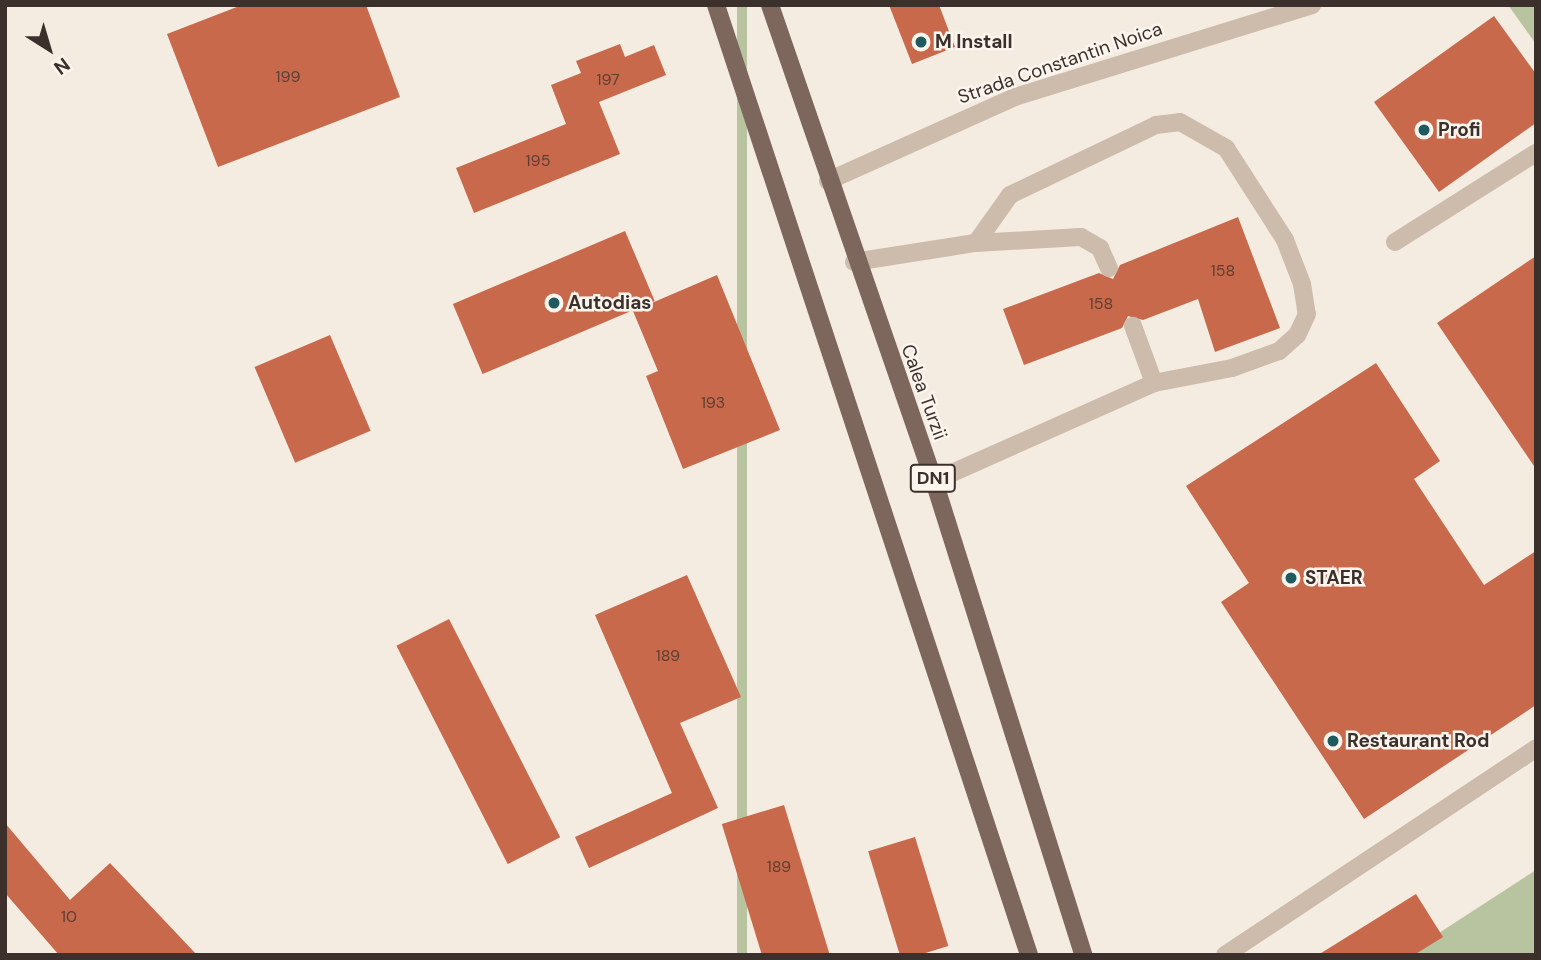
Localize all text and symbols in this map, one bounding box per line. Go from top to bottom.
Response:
north arrow [14,14,84,84]
street label: Strada Constantin Noica [955,17,1165,109]
place label: M Install [935,31,1013,53]
marker: M Install [913,34,929,50]
text: N [49,52,75,80]
house number: 199 [275,67,301,87]
house number: 197 [596,70,620,90]
place label: Profi [1438,119,1480,141]
marker: Profi [1416,122,1432,138]
house number: 195 [526,151,550,171]
house number: 158 [1211,261,1235,281]
place label: Autodias [568,292,651,314]
house number: 158 [1089,294,1113,314]
marker: Autodias [546,295,562,311]
street label: Calea Turzii [896,341,952,443]
house number: 193 [701,393,725,413]
road number: DN1 [908,464,958,492]
place label: STAER [1305,567,1363,589]
marker: STAER [1283,570,1299,586]
house number: 189 [656,646,680,666]
place label: Restaurant Rod [1347,730,1490,752]
marker: Restaurant Rod [1325,733,1341,749]
house number: 189 [767,857,791,877]
house number: 10 [61,907,77,927]

